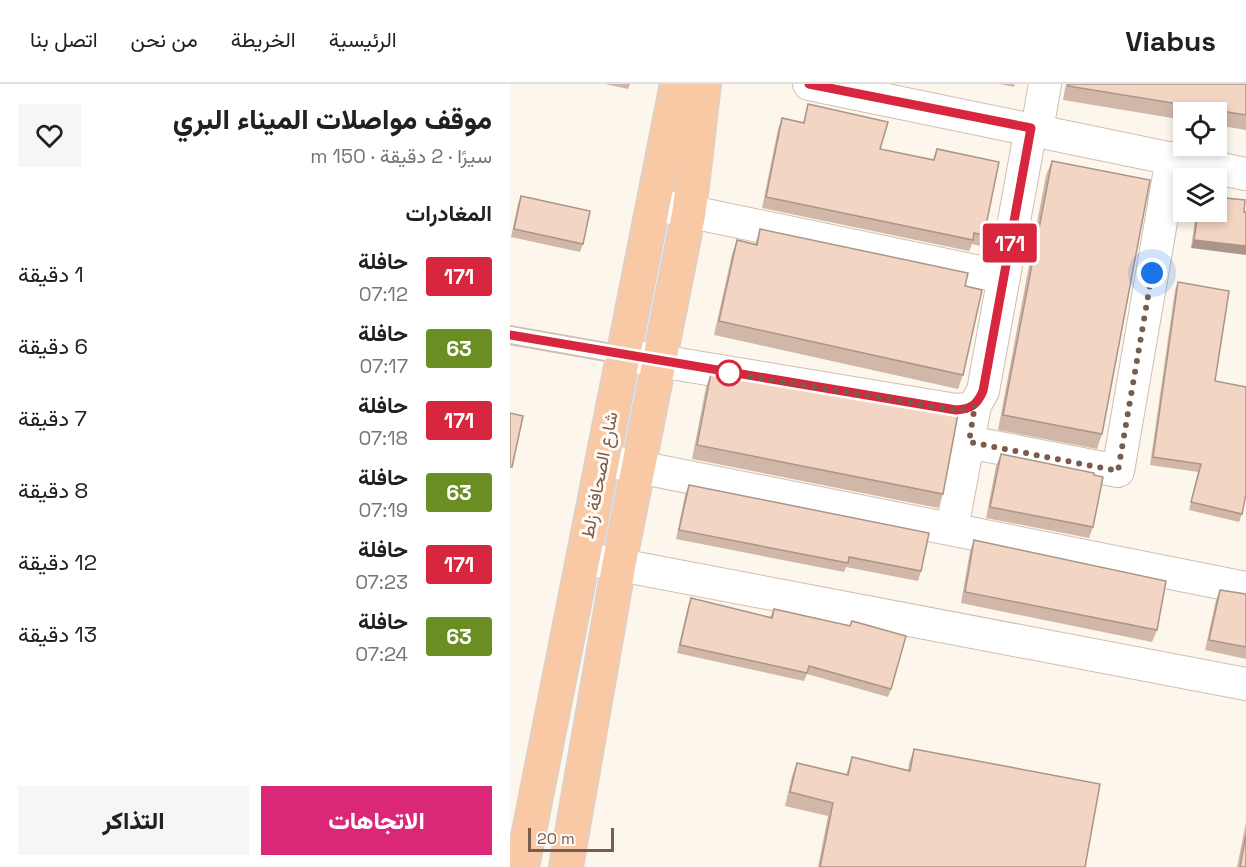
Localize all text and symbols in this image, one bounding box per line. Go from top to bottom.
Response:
text: Viabus [1125,23,1216,59]
text: اتصل بنا [30,26,98,53]
text: من نحن [131,26,198,53]
text: الخريطة [231,26,296,53]
text: الرئيسية [329,26,397,53]
text: موقف مواصلات الميناء البري [173,101,492,137]
map controls [1173,102,1227,222]
button: locate [1173,102,1227,156]
button: heart [18,104,81,167]
text: سيرًا · 2 دقيقة · 150 m [310,143,492,169]
button: layers [1173,168,1227,222]
text: المغادرات [406,199,492,227]
line badge: 171 [976,224,1044,262]
text: 171 [995,230,1025,257]
text: حافلة [358,247,408,275]
your location [1137,258,1167,288]
text: 1 دقيقة [18,260,84,288]
text: 171 [444,263,474,290]
text: 07:12 [359,281,408,307]
text: حافلة [358,319,408,347]
text: 6 دقيقة [18,332,88,360]
text: 63 [446,335,472,362]
text: 07:17 [360,353,408,379]
unlabelled marker [716,360,742,386]
text: حافلة [358,391,408,419]
text: 7 دقيقة [18,404,87,432]
text: 171 [444,407,474,434]
street label: شارع الصحافة زلط [575,410,624,541]
text: 07:18 [358,425,408,451]
text: حافلة [358,463,408,491]
text: 8 دقيقة [18,476,88,504]
text: 63 [446,479,472,506]
text: 07:19 [359,497,408,523]
text: حافلة [358,535,408,563]
text: 12 دقيقة [18,548,97,576]
text: 171 [444,551,474,578]
text: 07:23 [355,569,408,595]
text: حافلة [358,607,408,635]
text: 13 دقيقة [18,620,97,648]
text: 63 [446,623,472,650]
text: 07:24 [355,641,408,667]
button: التذاكر [18,786,249,855]
button: الاتجاهات [261,786,492,855]
scale bar [528,825,614,852]
text: 20 m [537,828,575,849]

